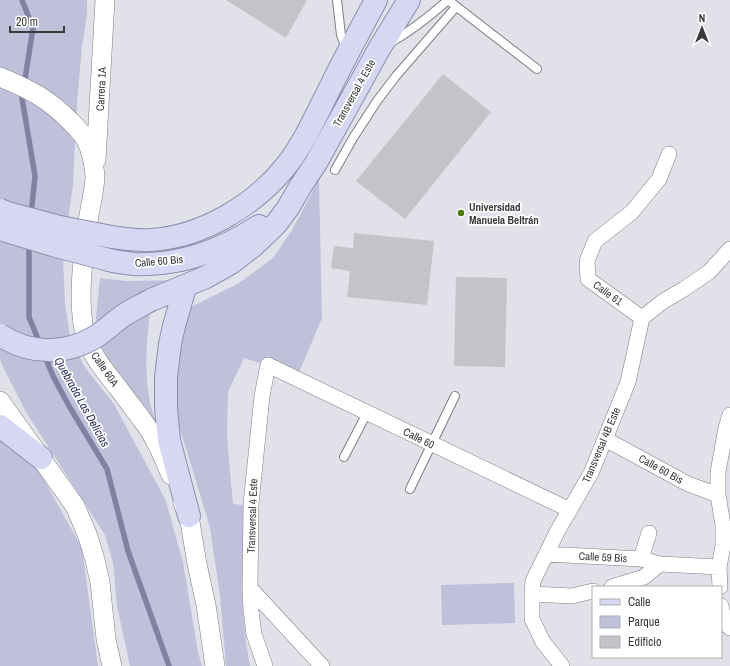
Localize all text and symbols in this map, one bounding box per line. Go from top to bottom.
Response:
scale bar [10,8,64,34]
north arrow [682,8,722,48]
text: N [699,11,705,25]
text: 20 m [16,14,38,30]
street label: Transversal 4 Este [330,57,378,129]
street label: Carrera 1A [93,66,109,111]
place label: Universidad Manuela Beltrán [469,200,539,227]
marker: Universidad Manuela Beltrán [456,208,466,218]
street label: Calle 60 Bis [134,252,184,270]
street label: Calle 61 [590,278,626,308]
street label: Calle 60A [88,349,123,390]
water label: Quebrada Las Delicias [51,354,113,450]
street label: Transversal 4B Este [579,405,623,485]
street label: Calle 60 [401,424,437,452]
street label: Calle 60 Bis [636,451,686,487]
street label: Transversal 4 Este [244,478,260,554]
street label: Calle 59 Bis [578,549,628,565]
legend [592,586,722,658]
text: Calle [628,594,650,610]
text: Parque [628,614,660,630]
text: Edificio [628,634,661,650]

